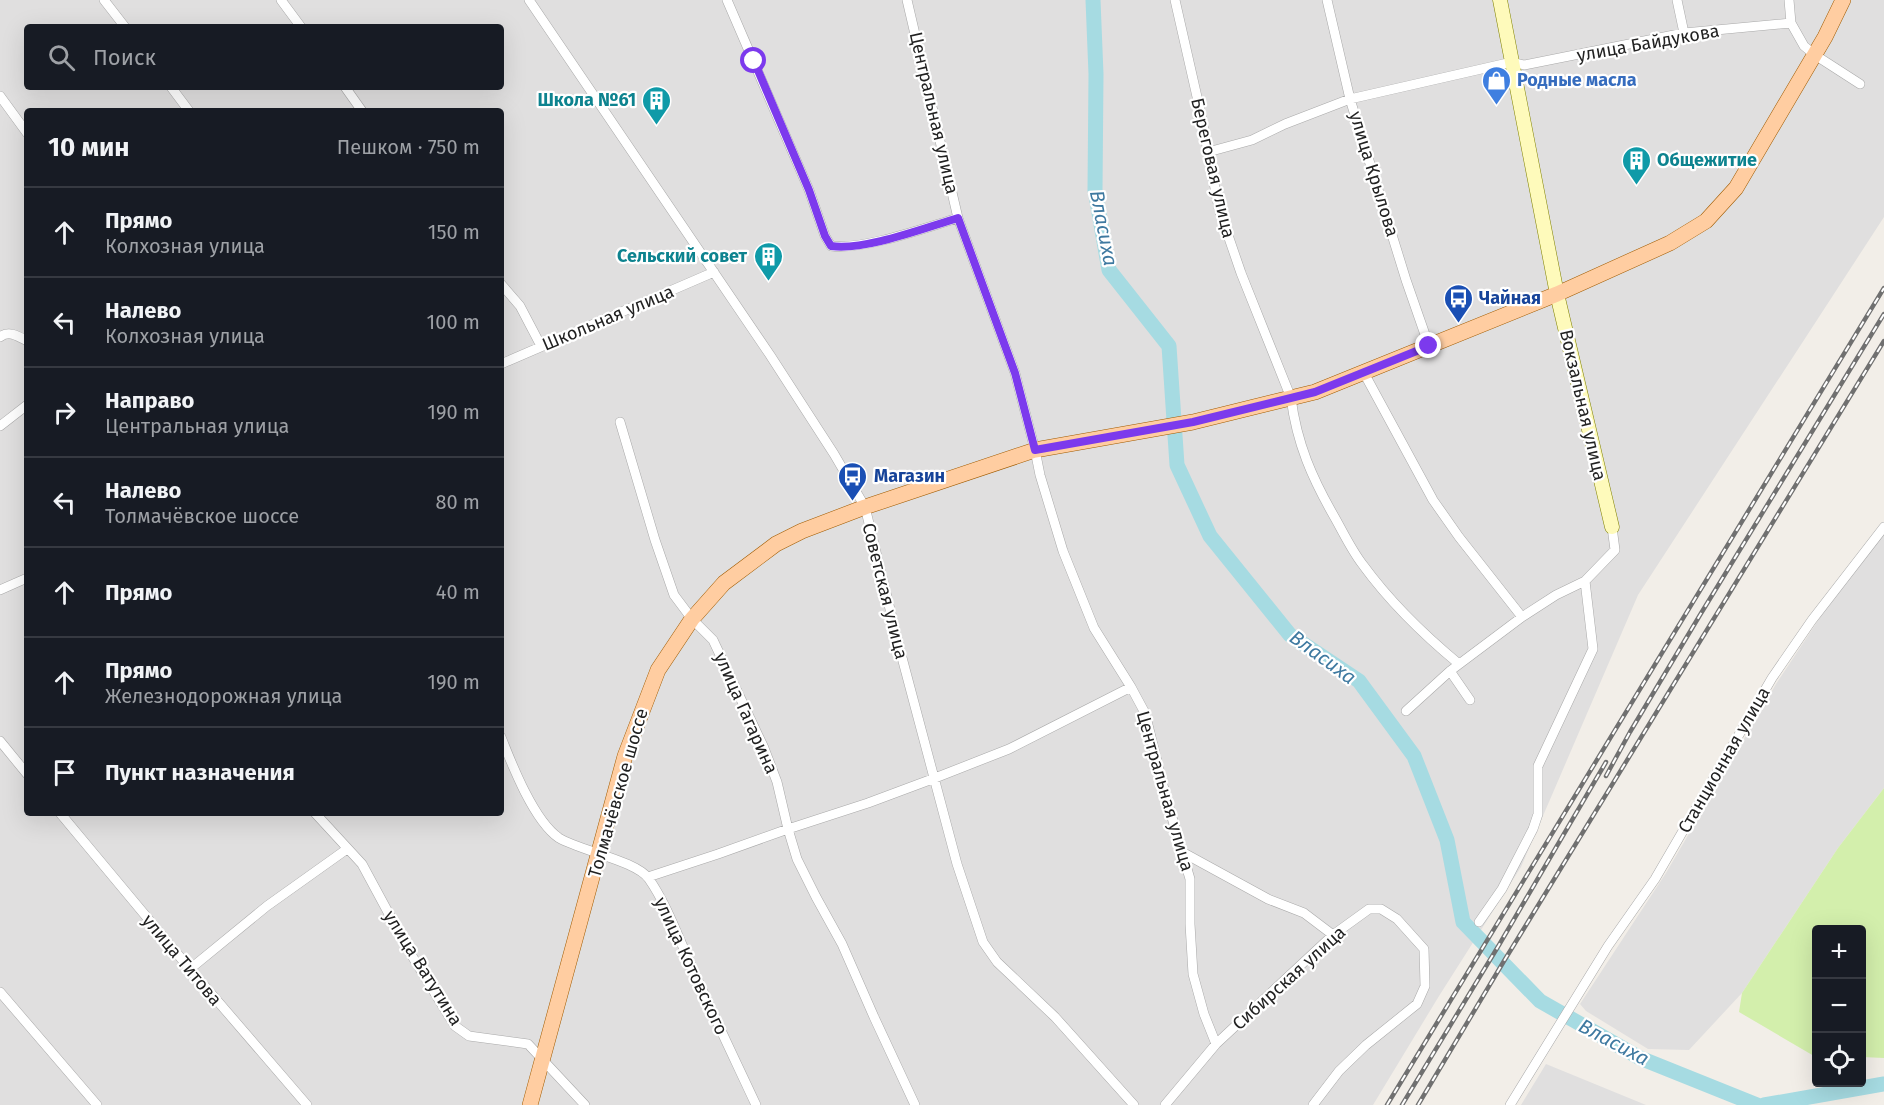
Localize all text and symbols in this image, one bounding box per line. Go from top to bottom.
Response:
street label: улица Байдукова [1575,20,1721,66]
search box [24,24,504,90]
street label: Центральная улица [905,30,963,196]
icon: search [45,41,78,74]
text: Поиск [93,44,156,71]
route start [740,47,766,73]
shop icon: Родные масла [1480,64,1512,106]
place label: Родные масла [1517,69,1637,91]
building icon: Школа №61 [641,84,673,126]
place label: Школа №61 [537,89,636,111]
street label: Береговая улица [1186,96,1240,240]
street label: улица Крылова [1344,109,1404,239]
text: 10 мин [48,132,130,163]
text: Пешком · 750 m [337,135,480,159]
building icon: Общежитие [1620,144,1652,186]
place label: Общежитие [1657,149,1757,171]
water label: Власиха [1085,188,1123,268]
text: Прямо [105,207,172,234]
icon: ahead [48,216,81,249]
text: 150 m [428,220,480,244]
text: Колхозная улица [105,234,265,258]
building icon: Сельский совет [752,240,784,282]
place label: Сельский совет [617,245,747,267]
street label: Школьная улица [539,280,677,356]
bus stop icon: Чайная [1442,282,1474,324]
place label: Чайная [1479,287,1541,309]
text: Налево [105,297,181,324]
icon: left [48,306,81,339]
text: 100 m [427,310,480,334]
text: Колхозная улица [105,324,265,348]
street label: Вокзальная улица [1555,327,1611,483]
route end [1415,332,1441,358]
text: Направо [105,387,194,414]
icon: right [48,396,81,429]
text: 190 m [427,400,480,424]
text: Центральная улица [105,414,289,438]
bus stop icon: Магазин [837,460,869,502]
place label: Магазин [874,465,945,487]
text: Налево [105,477,181,504]
icon: left [48,486,81,519]
text: 80 m [435,490,480,514]
text: Толмачёвское шоссе [105,504,299,528]
street label: Советская улица [857,521,913,661]
icon: ahead [48,576,81,609]
text: Прямо [105,579,172,606]
text: 40 m [436,580,480,604]
water label: Власиха [1285,625,1361,689]
street label: улица Гагарина [709,649,783,777]
text: Прямо [105,657,172,684]
icon: ahead [48,666,81,699]
text: 190 m [427,670,480,694]
street label: Станционная улица [1673,683,1775,837]
text: Железнодорожная улица [105,684,342,708]
street label: Толмачёвское шоссе [583,706,653,880]
street label: Центральная улица [1132,708,1198,874]
icon: arrive [48,756,81,789]
text: Пункт назначения [105,759,295,786]
street label: улица Котовского [649,894,733,1038]
street label: улица Ватутина [379,906,467,1030]
street label: улица Титова [137,910,227,1010]
street label: Сибирская улица [1228,921,1350,1035]
map controls [1812,925,1866,1087]
button: + [1812,925,1866,979]
button: − [1812,979,1866,1033]
water label: Власиха [1575,1013,1653,1071]
button: locate [1812,1033,1866,1087]

